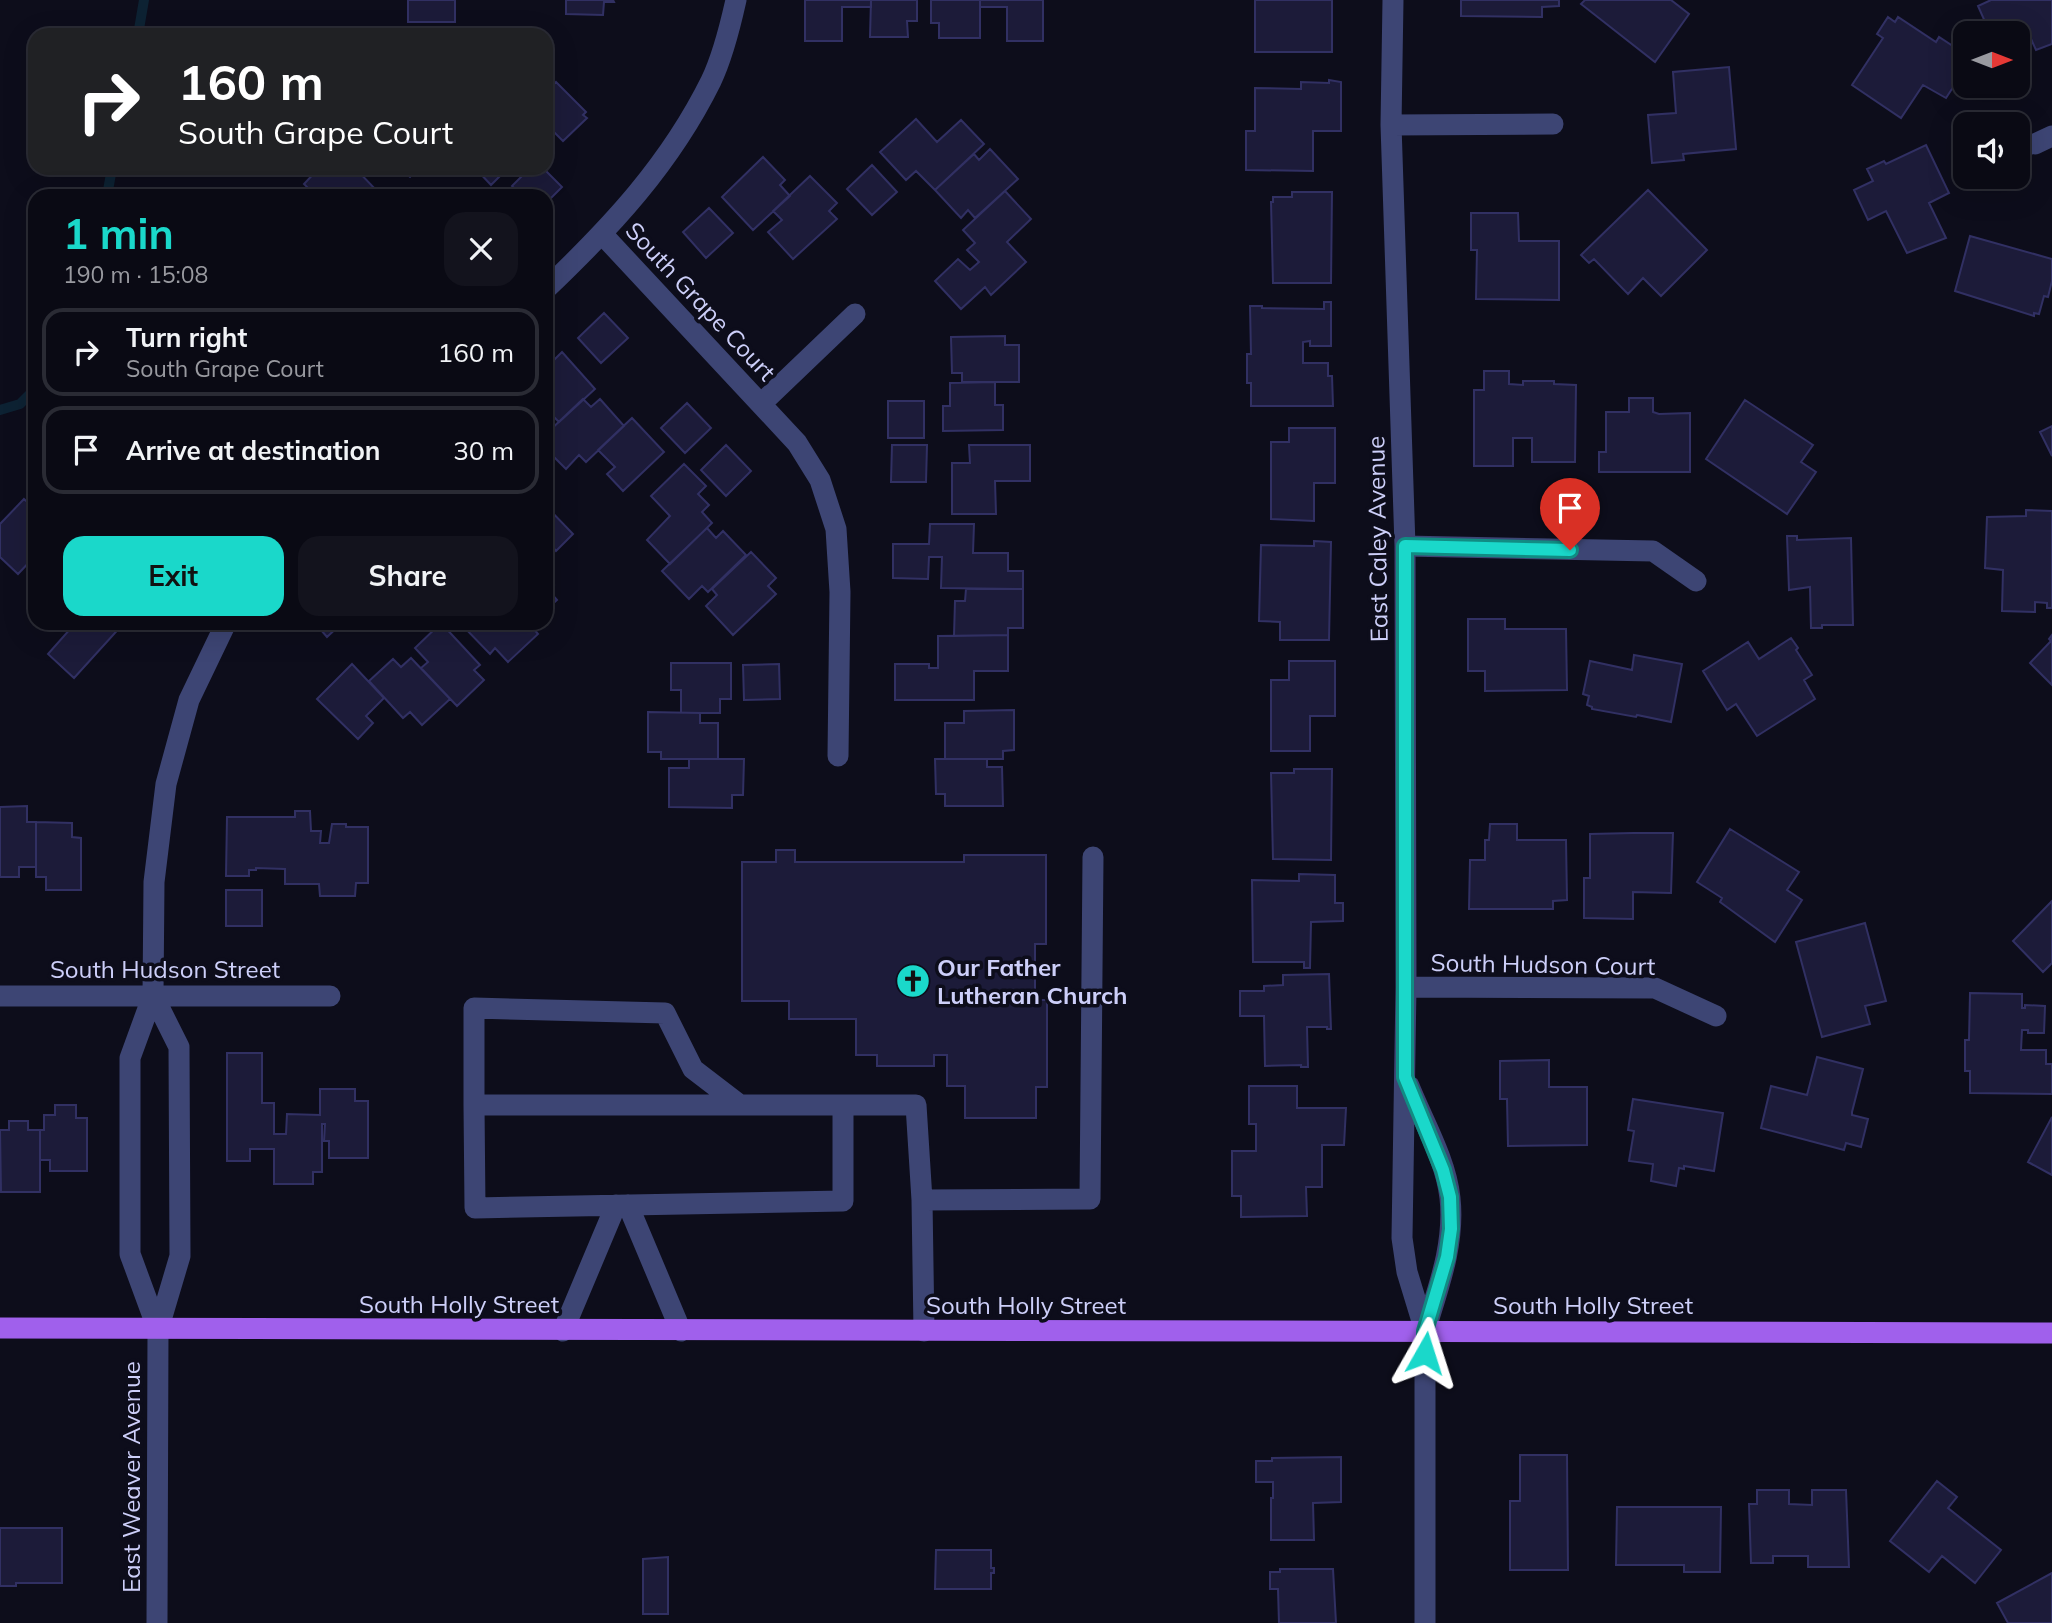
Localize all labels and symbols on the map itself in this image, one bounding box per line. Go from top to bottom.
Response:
north arrow [1953,21,2030,98]
street label: South Grape Court [620,215,782,387]
street label: East Caley Avenue [1360,436,1394,642]
pin [1540,478,1600,550]
street label: South Hudson Court [1430,947,1656,981]
place label: Our Father Lutheran Church [937,952,1128,1010]
street label: South Hudson Street [50,954,280,984]
church icon: Our Father Lutheran Church [894,962,932,1000]
street label: South Holly Street [359,1289,559,1319]
street label: South Holly Street [926,1290,1126,1320]
street label: South Holly Street [1493,1290,1693,1320]
position arrow [1388,1316,1462,1390]
street label: East Weaver Avenue [116,1361,146,1593]

